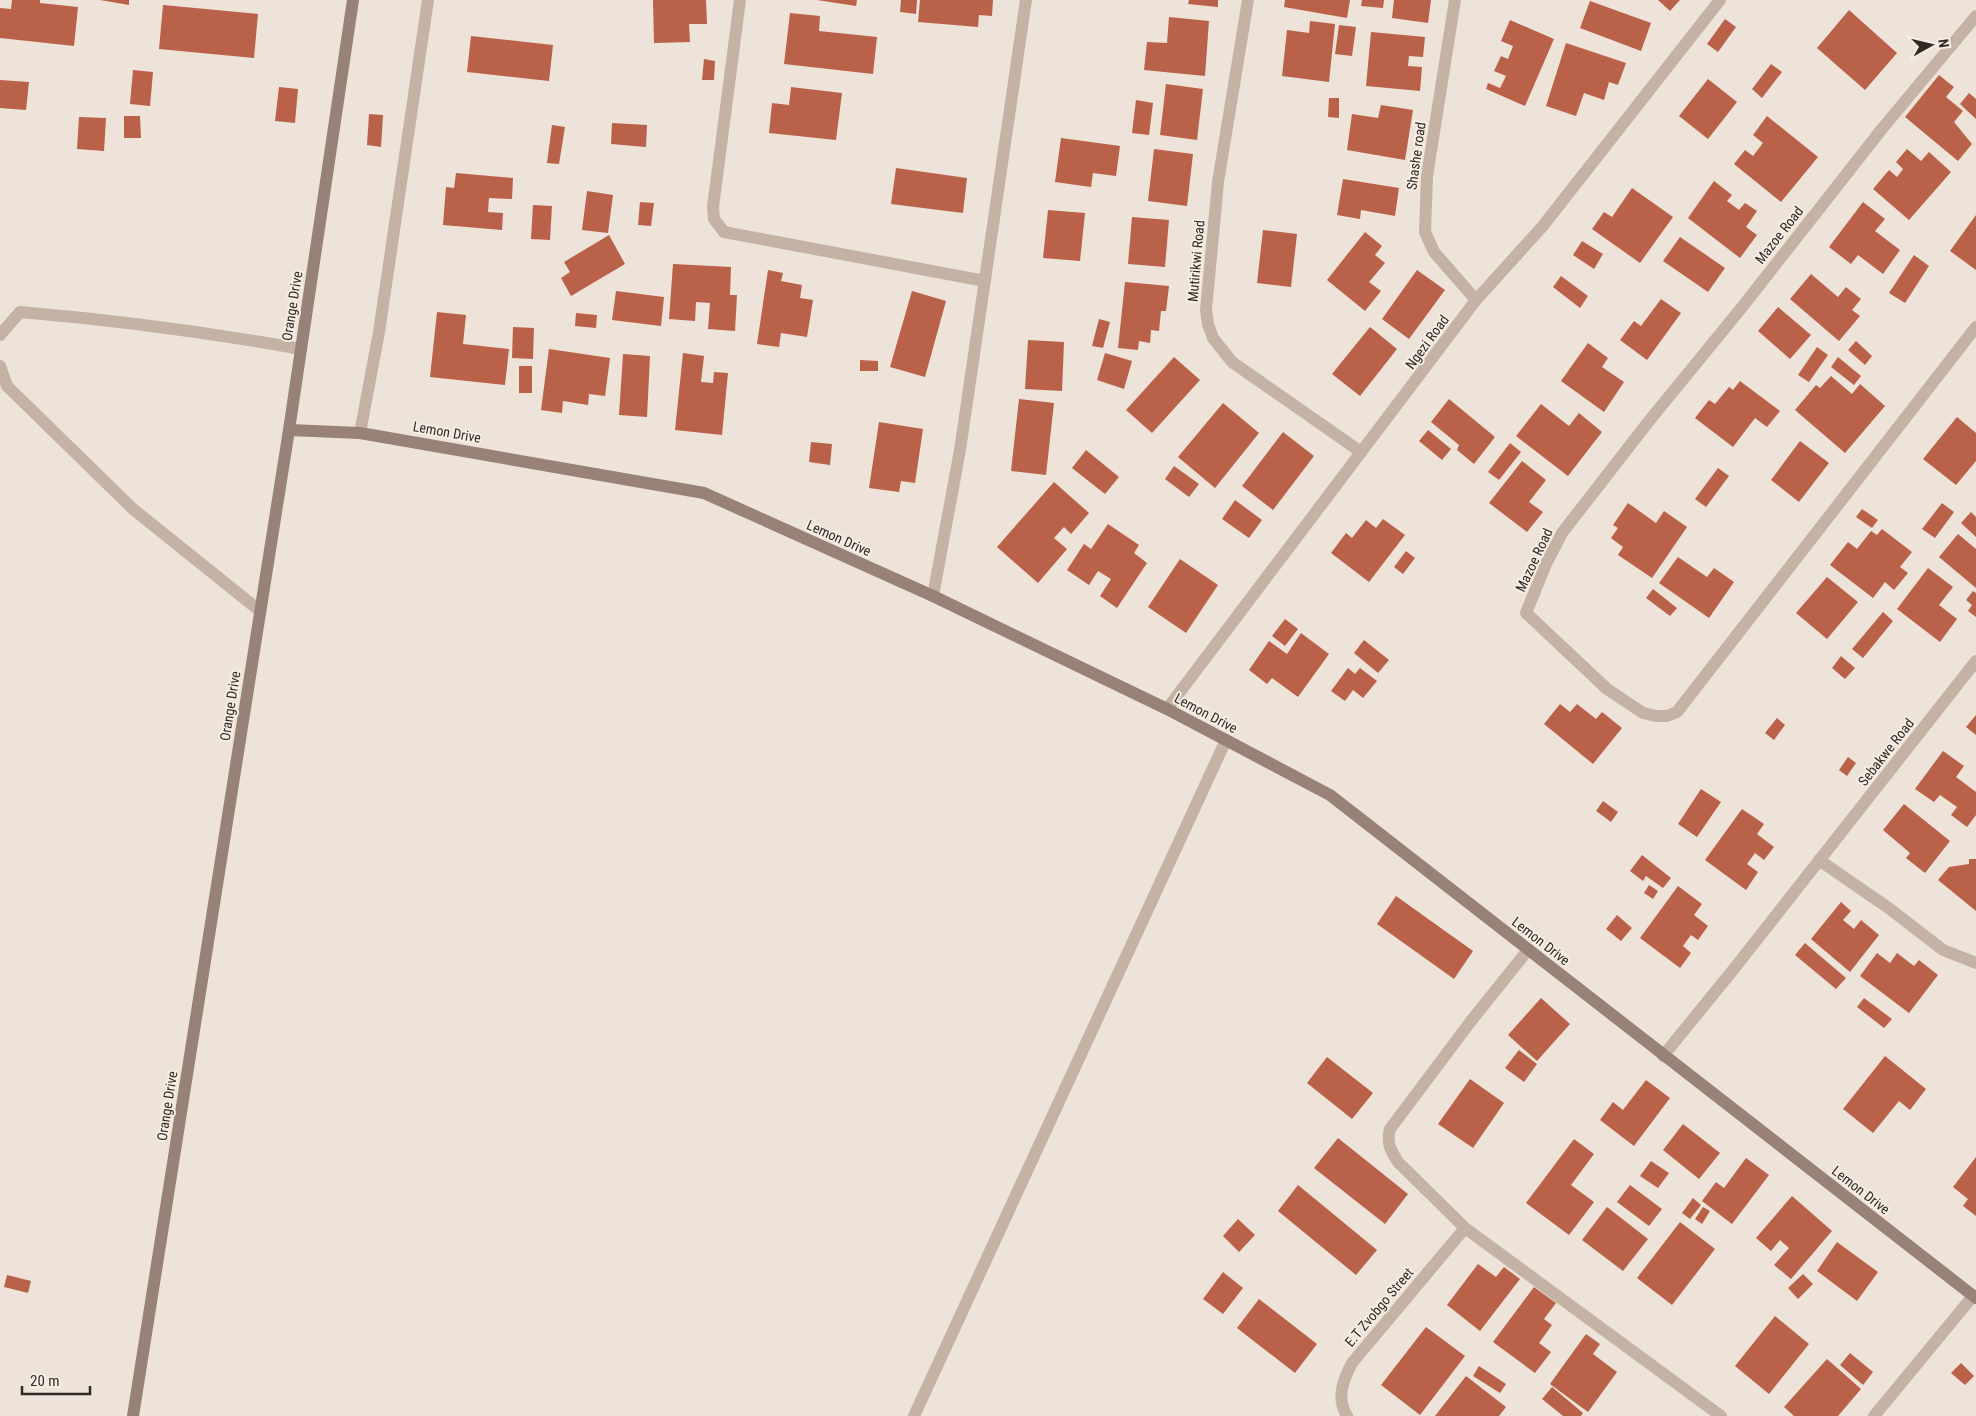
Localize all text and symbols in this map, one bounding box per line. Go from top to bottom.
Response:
north arrow [1906,20,1956,70]
text: N [1935,38,1952,49]
street label: Shashe road [1403,121,1429,191]
street label: Mazoe Road [1752,203,1806,267]
street label: Mutirikwi Road [1184,219,1208,303]
street label: Orange Drive [279,270,305,342]
street label: Ngezi Road [1402,312,1452,372]
street label: Lemon Drive [412,418,483,446]
street label: Lemon Drive [804,517,874,559]
street label: Mazoe Road [1512,526,1556,594]
street label: Orange Drive [217,670,243,742]
street label: Lemon Drive [1172,690,1240,736]
street label: Sebakwe Road [1855,715,1917,789]
street label: Lemon Drive [1509,914,1573,969]
street label: Orange Drive [154,1070,180,1142]
street label: Lemon Drive [1829,1163,1893,1218]
street label: E.T Zvobgo Street [1341,1264,1417,1350]
scale bar [22,1364,90,1396]
text: 20 m [30,1372,60,1390]

